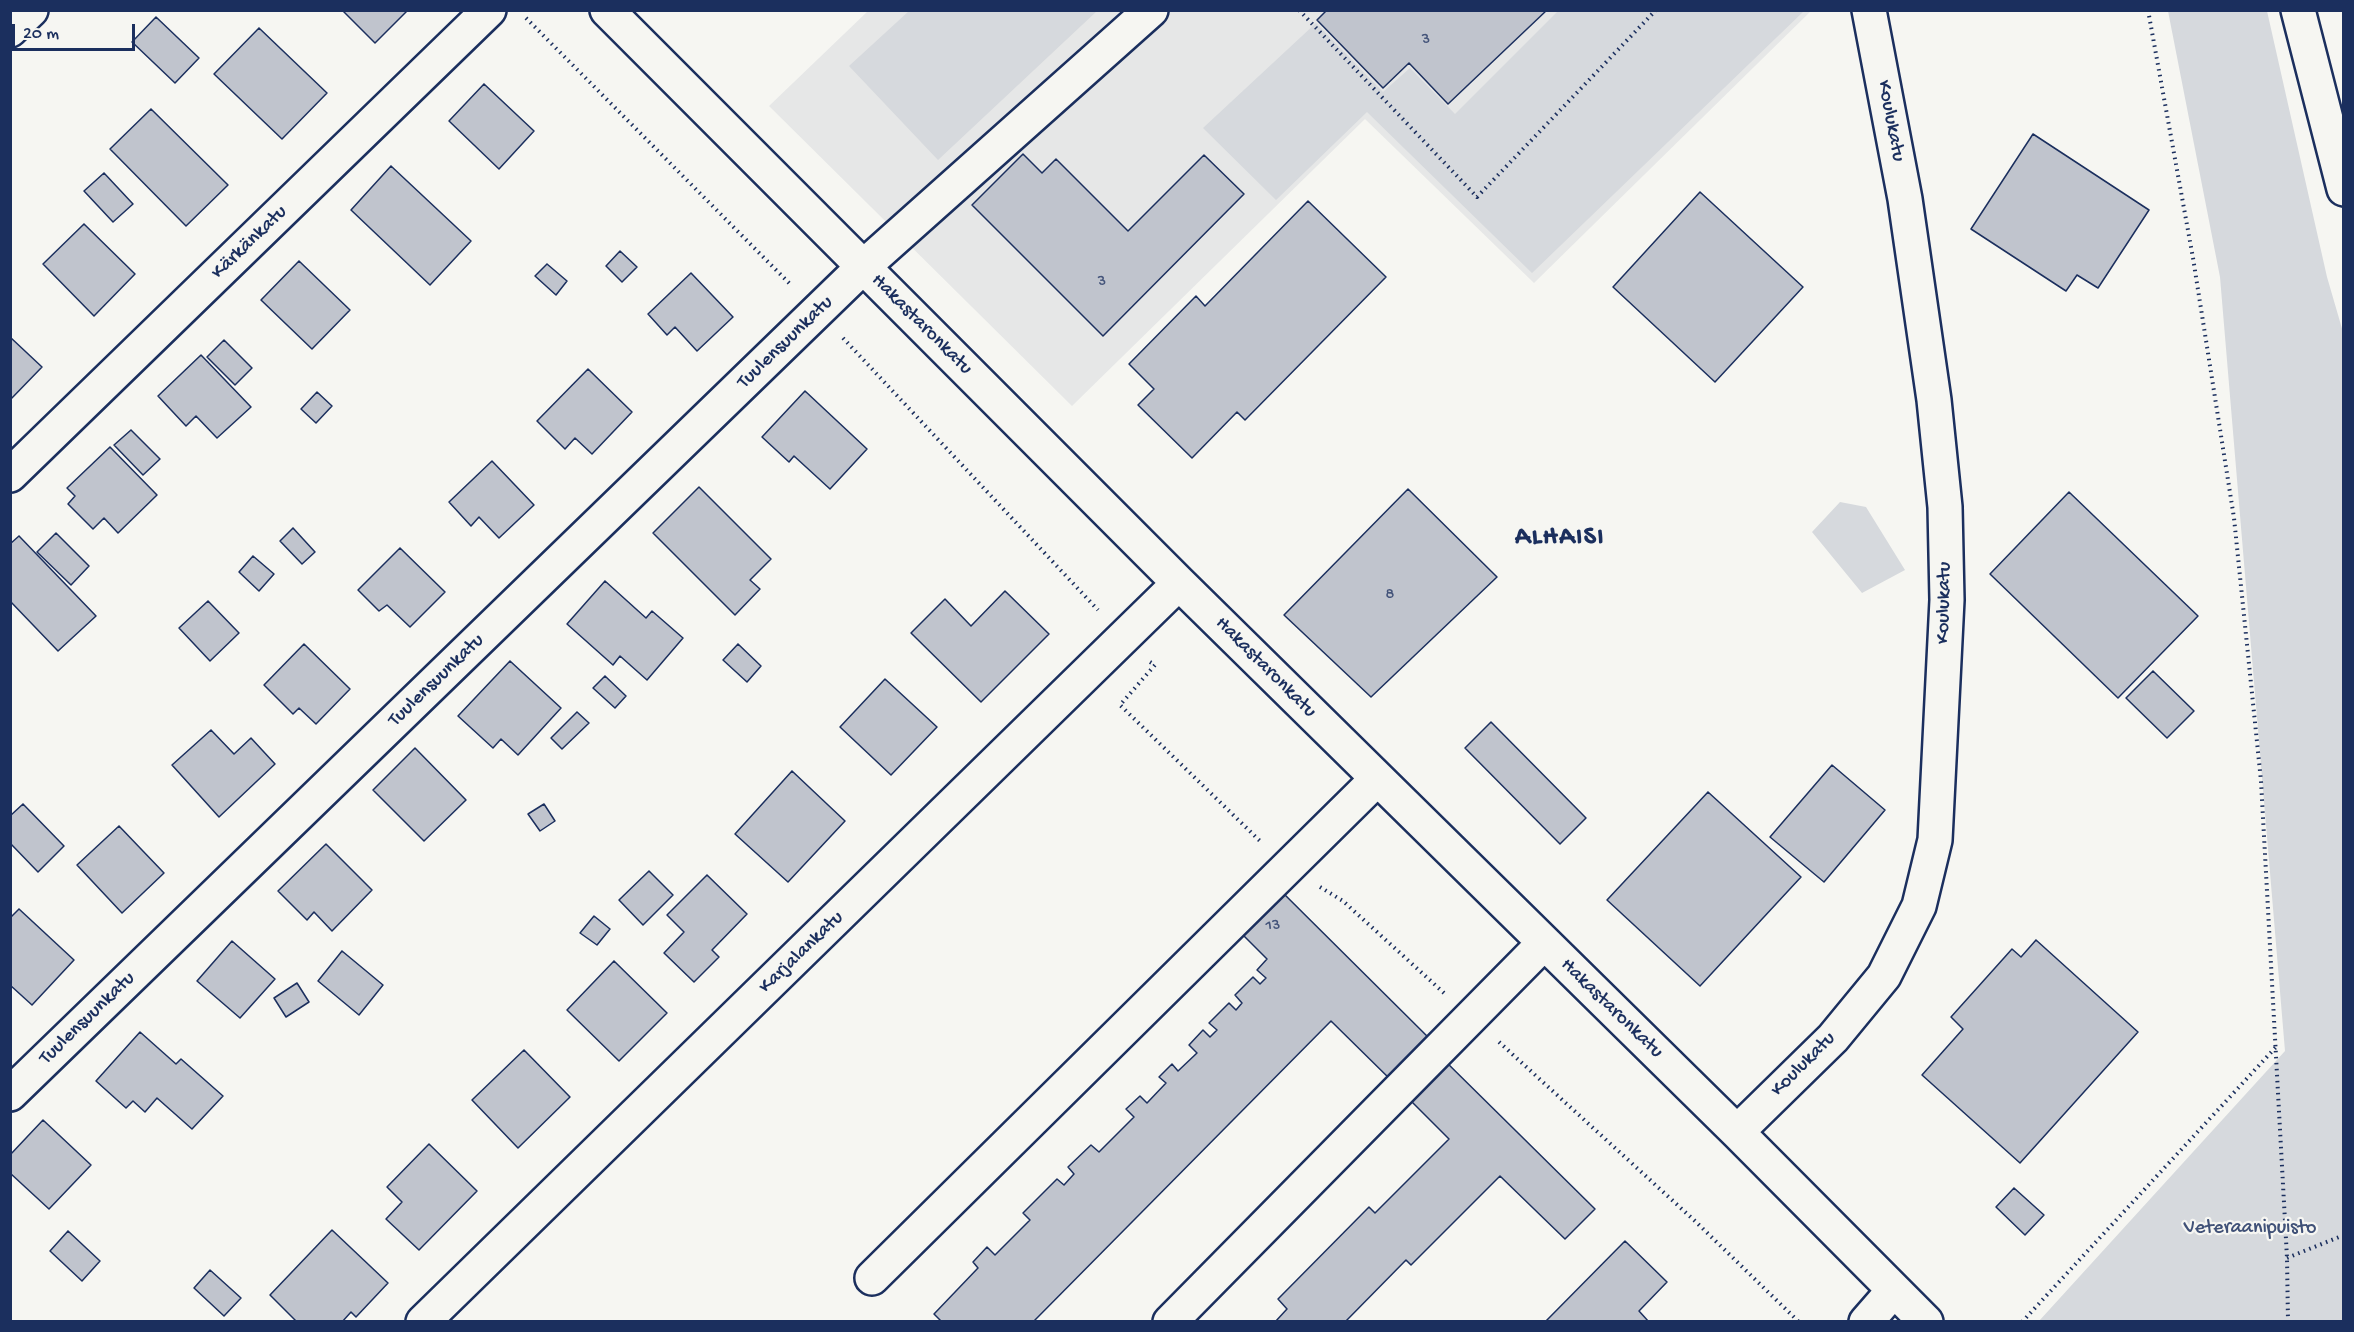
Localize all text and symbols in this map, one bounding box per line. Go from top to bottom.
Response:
scale bar [15,12,138,50]
text: 20 m [23,24,59,45]
house number: 3 [1422,31,1430,51]
street label: Koulukatu [1870,78,1910,164]
street label: Kärkänkatu [207,201,293,285]
street label: Hakastaronkatu [865,269,977,381]
house number: 3 [1098,273,1106,293]
street label: Tuulensuunkatu [733,291,839,395]
district label: ALHAISI [1515,523,1605,555]
street label: Koulukatu [1932,562,1958,644]
house number: 8 [1386,586,1394,606]
street label: Hakastaronkatu [1209,612,1321,724]
street label: Tuulensuunkatu [384,629,490,733]
street label: Karjalankatu [755,907,849,999]
house number: 13 [1266,917,1280,937]
street label: Hakastaronkatu [1555,954,1667,1064]
street label: Tuulensuunkatu [35,967,141,1071]
street label: Koulukatu [1766,1027,1842,1103]
park label: Veteraanipuisto [2184,1217,2316,1241]

